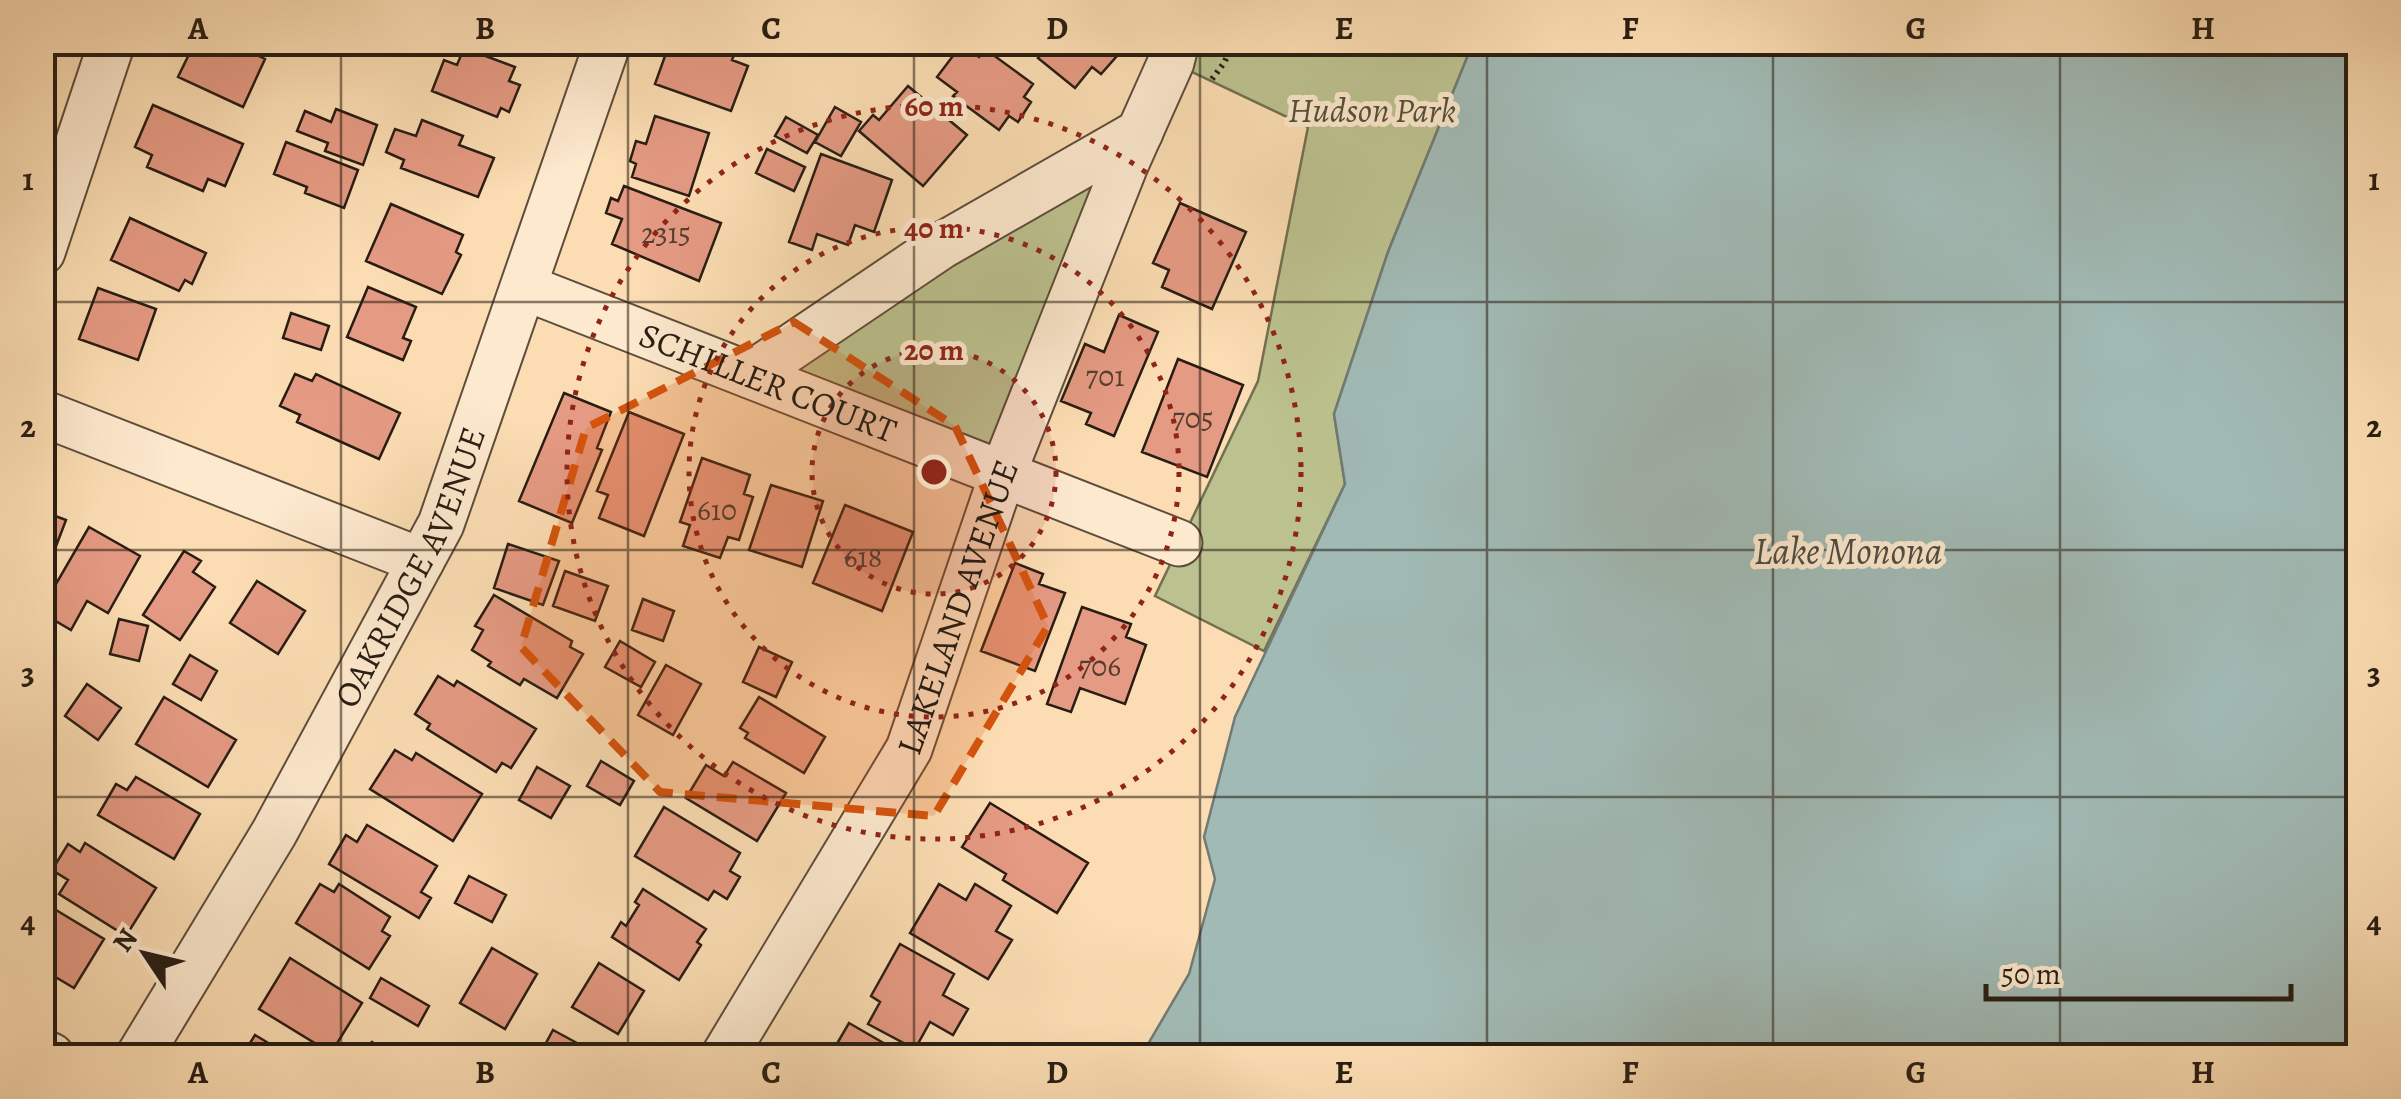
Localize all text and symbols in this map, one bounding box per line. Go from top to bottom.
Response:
text: A [187,6,209,50]
text: B [475,6,495,50]
text: C [761,6,781,50]
text: D [1046,6,1068,50]
text: E [1334,6,1354,50]
text: F [1622,6,1639,50]
text: G [1906,6,1926,50]
text: H [2191,6,2215,50]
text: 60 m [904,86,964,126]
park label: Hudson Park [1288,86,1456,134]
text: 1 [22,157,34,201]
text: 1 [2368,157,2380,201]
text: 40 m [904,208,964,248]
house number: 2315 [641,213,691,253]
street label: SCHILLER COURT [632,310,904,454]
text: 20 m [904,330,964,370]
house number: 701 [1086,356,1124,396]
house number: 705 [1172,398,1214,438]
text: 2 [20,404,36,448]
text: 2 [2366,404,2382,448]
street label: OAKRIDGE AVENUE [322,420,497,716]
street label: LAKELAND AVENUE [885,453,1030,761]
centre of rings [916,454,952,490]
house number: 610 [697,490,737,530]
water label: Lake Monona [1754,525,1942,577]
house number: 618 [844,537,882,577]
house number: 706 [1079,646,1121,686]
text: 3 [21,651,35,695]
text: 3 [2367,651,2381,695]
text: 4 [20,899,36,943]
text: 4 [2366,899,2382,943]
north arrow [95,904,195,1004]
text: N [104,921,147,959]
scale bar [1986,939,2291,1001]
text: 50 m [2001,954,2061,994]
text: A [187,1050,209,1094]
text: B [475,1050,495,1094]
text: C [761,1050,781,1094]
text: D [1046,1050,1068,1094]
text: E [1334,1050,1354,1094]
text: F [1622,1050,1639,1094]
text: G [1906,1050,1926,1094]
text: H [2191,1050,2215,1094]

